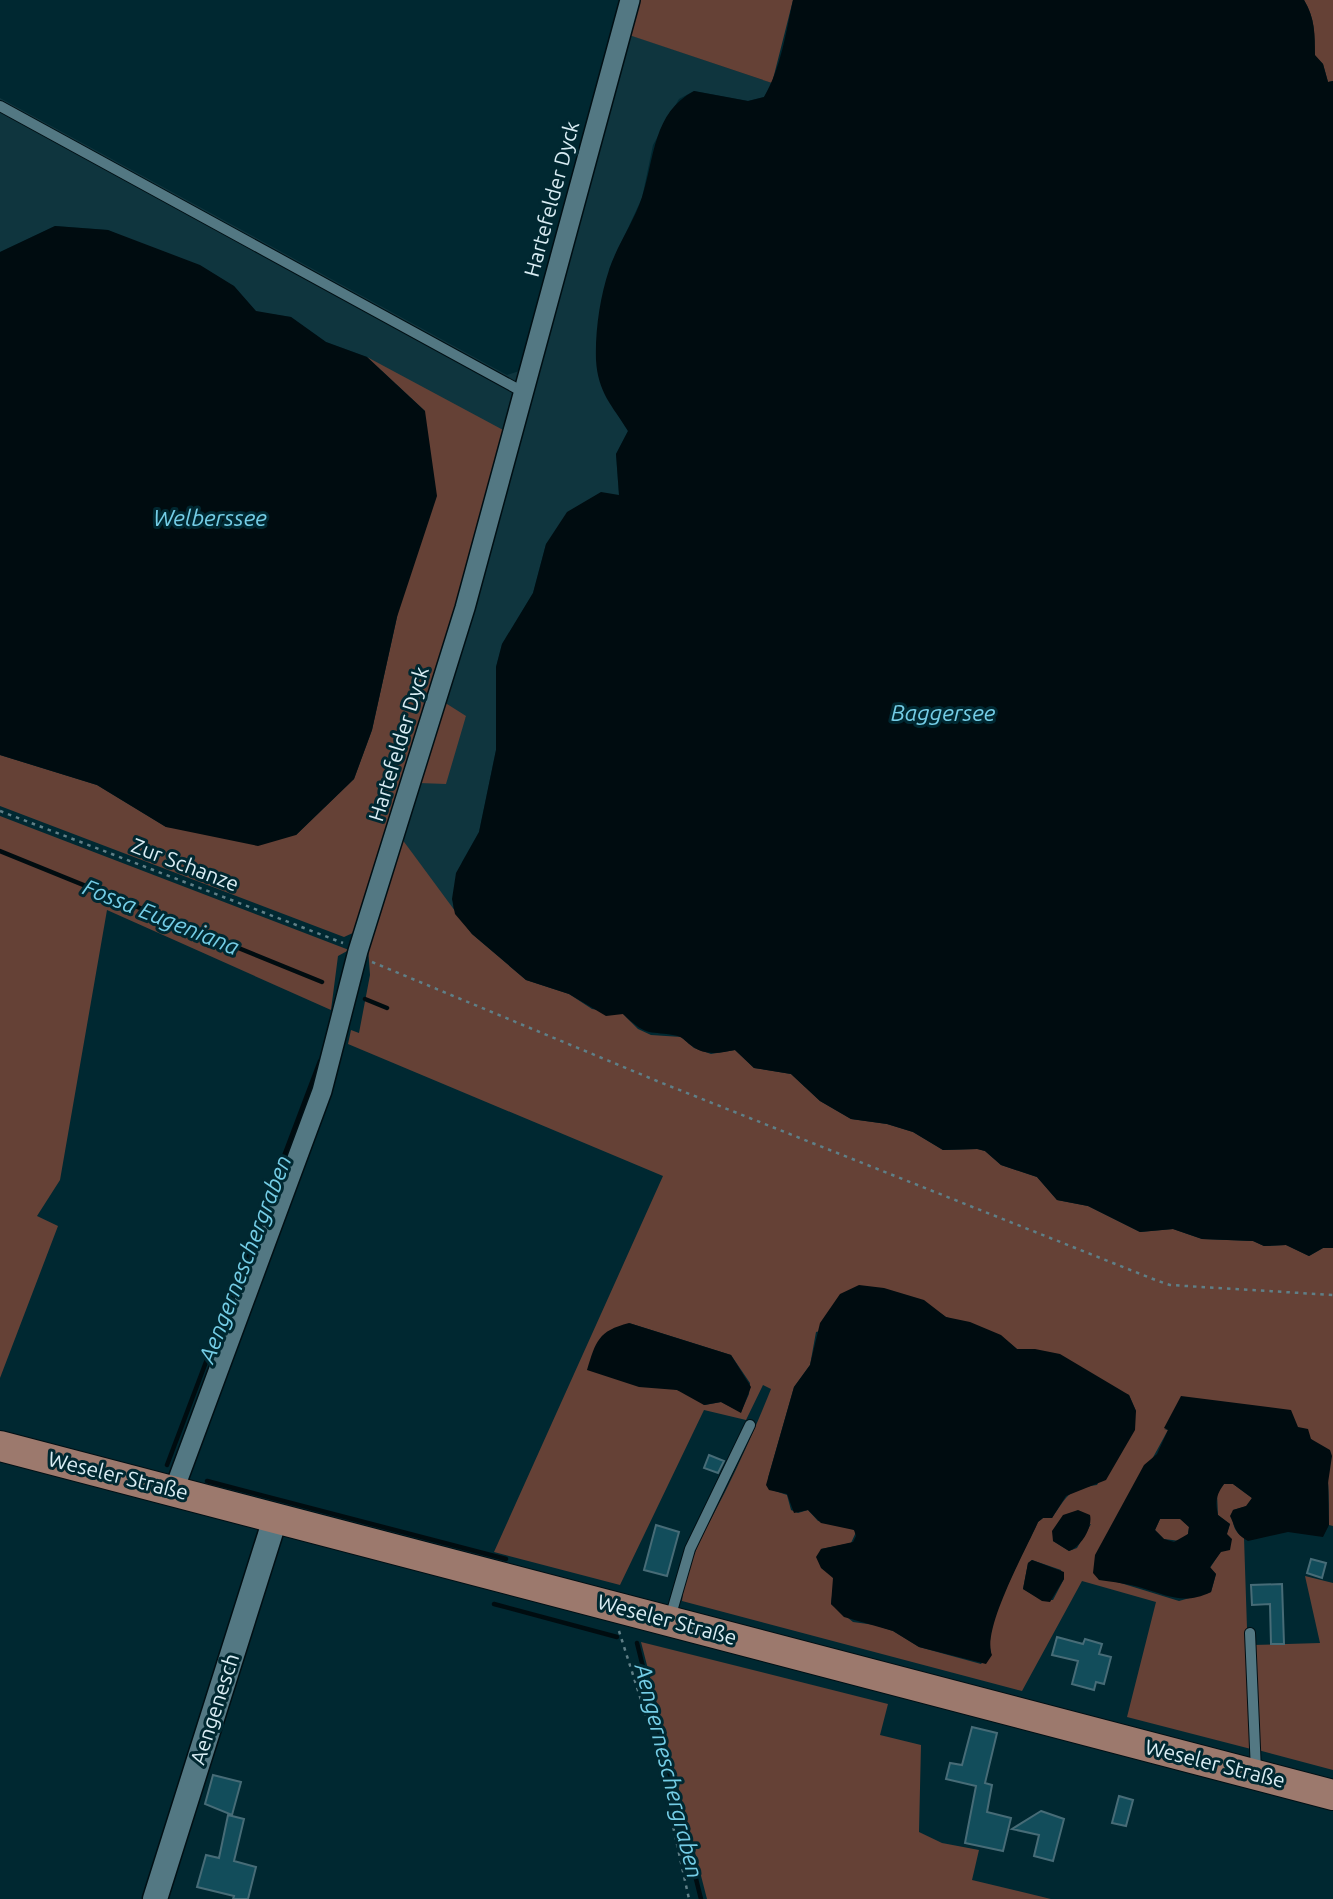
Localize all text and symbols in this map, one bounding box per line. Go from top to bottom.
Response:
street label: Hartefelder Dyck [519,118,583,279]
water label: Welberssee [153,505,267,530]
street label: Hartefelder Dyck [363,663,433,824]
water label: Baggersee [891,700,996,725]
street label: Zur Schanze [128,833,242,896]
water label: Fossa Eugeniana [79,874,243,959]
water label: Aengerneschergraben [193,1152,296,1367]
street label: Weseler Straße [46,1446,191,1504]
street label: Weseler Straße [595,1589,740,1649]
street label: Aengenesch [185,1650,243,1767]
water label: Aengerneschergraben [630,1660,708,1881]
street label: Weseler Straße [1143,1734,1288,1792]

